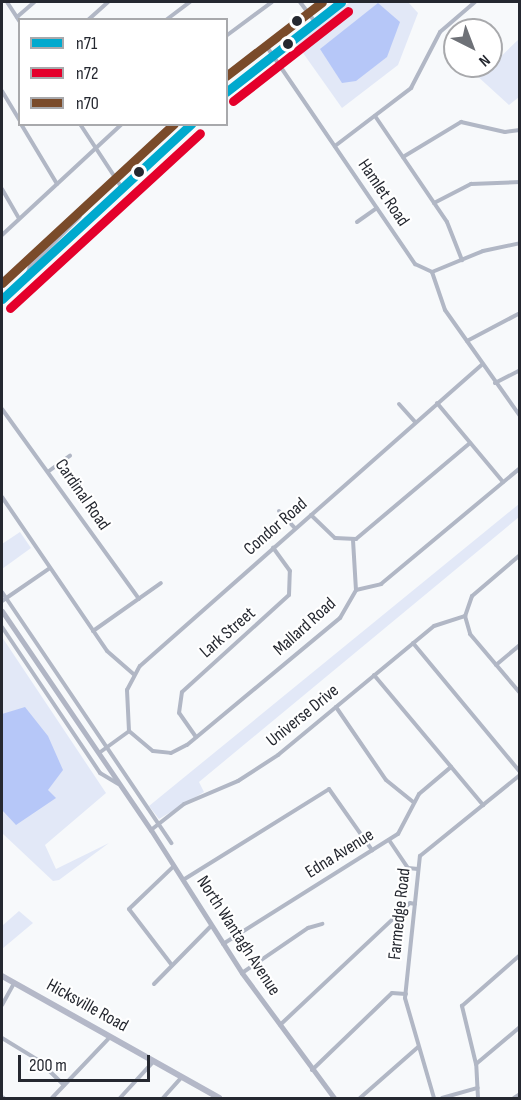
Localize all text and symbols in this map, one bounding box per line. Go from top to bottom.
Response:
unlabelled marker [291,15,303,27]
legend [18,18,228,126]
north arrow [443,18,503,78]
text: n71 [76,33,97,54]
unlabelled marker [282,38,294,50]
text: N [475,50,494,70]
text: n72 [76,63,98,84]
text: n70 [76,93,99,114]
street label: Hamlet Road [353,155,413,231]
unlabelled marker [133,166,145,178]
street label: Cardinal Road [50,455,114,535]
street label: Condor Road [240,494,312,560]
street label: Mallard Road [269,593,341,661]
street label: Lark Street [196,603,260,663]
street label: Universe Drive [262,680,344,752]
street label: Edna Avenue [302,825,378,883]
street label: Farmedge Road [384,867,416,961]
street label: North Wantagh Avenue [191,872,285,1000]
street label: Hicksville Road [42,975,132,1037]
scale bar [21,1043,153,1081]
text: 200 m [29,1055,67,1076]

